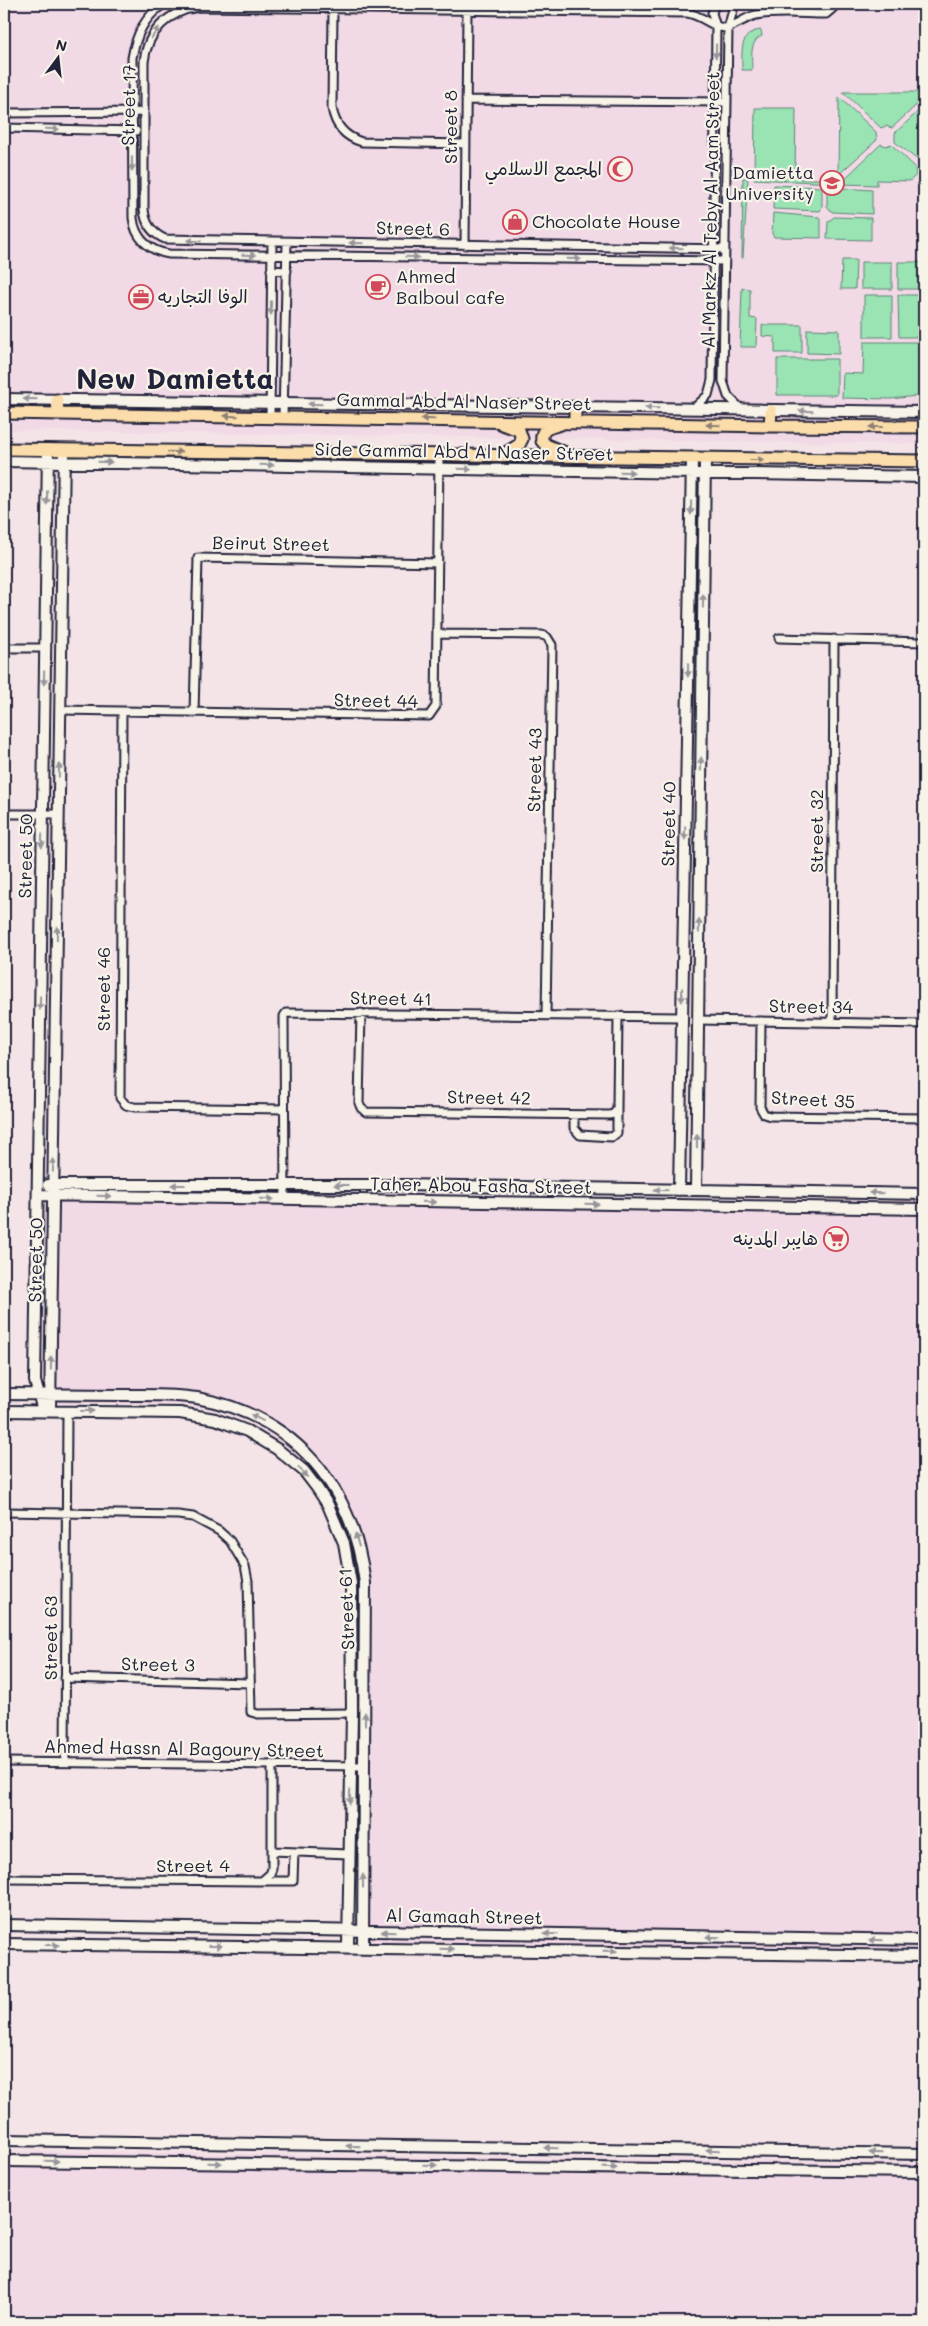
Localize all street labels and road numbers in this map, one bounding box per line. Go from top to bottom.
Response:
street label: Street 17 [115,64,141,146]
street label: Al Markz Al Teby Al Aam Street [696,71,724,349]
street label: Street 8 [438,90,462,164]
street label: Street 6 [376,215,450,241]
street label: Gammal Abd Al Naser Street [336,387,592,415]
street label: Side Gammal Abd Al Naser Street [314,436,614,466]
street label: Beirut Street [212,530,330,556]
street label: Street 44 [334,687,419,713]
street label: Street 43 [521,728,547,812]
street label: Street 40 [655,781,681,867]
street label: Street 32 [804,789,828,873]
street label: Street 50 [12,813,38,899]
street label: Street 46 [91,947,115,1031]
street label: Street 41 [350,985,432,1011]
street label: Street 34 [769,993,854,1019]
street label: Street 42 [447,1084,531,1110]
street label: Street 35 [770,1085,856,1113]
street label: Taher Abou Fasha Street [370,1171,592,1199]
street label: Street 50 [22,1217,48,1303]
street label: Street 61 [333,1568,359,1650]
street label: Street 63 [38,1596,62,1680]
street label: Street 3 [121,1651,195,1677]
street label: Ahmed Hassn Al Bagoury Street [44,1734,324,1762]
street label: Street 4 [156,1853,230,1877]
street label: Al Gamaah Street [385,1903,543,1929]

